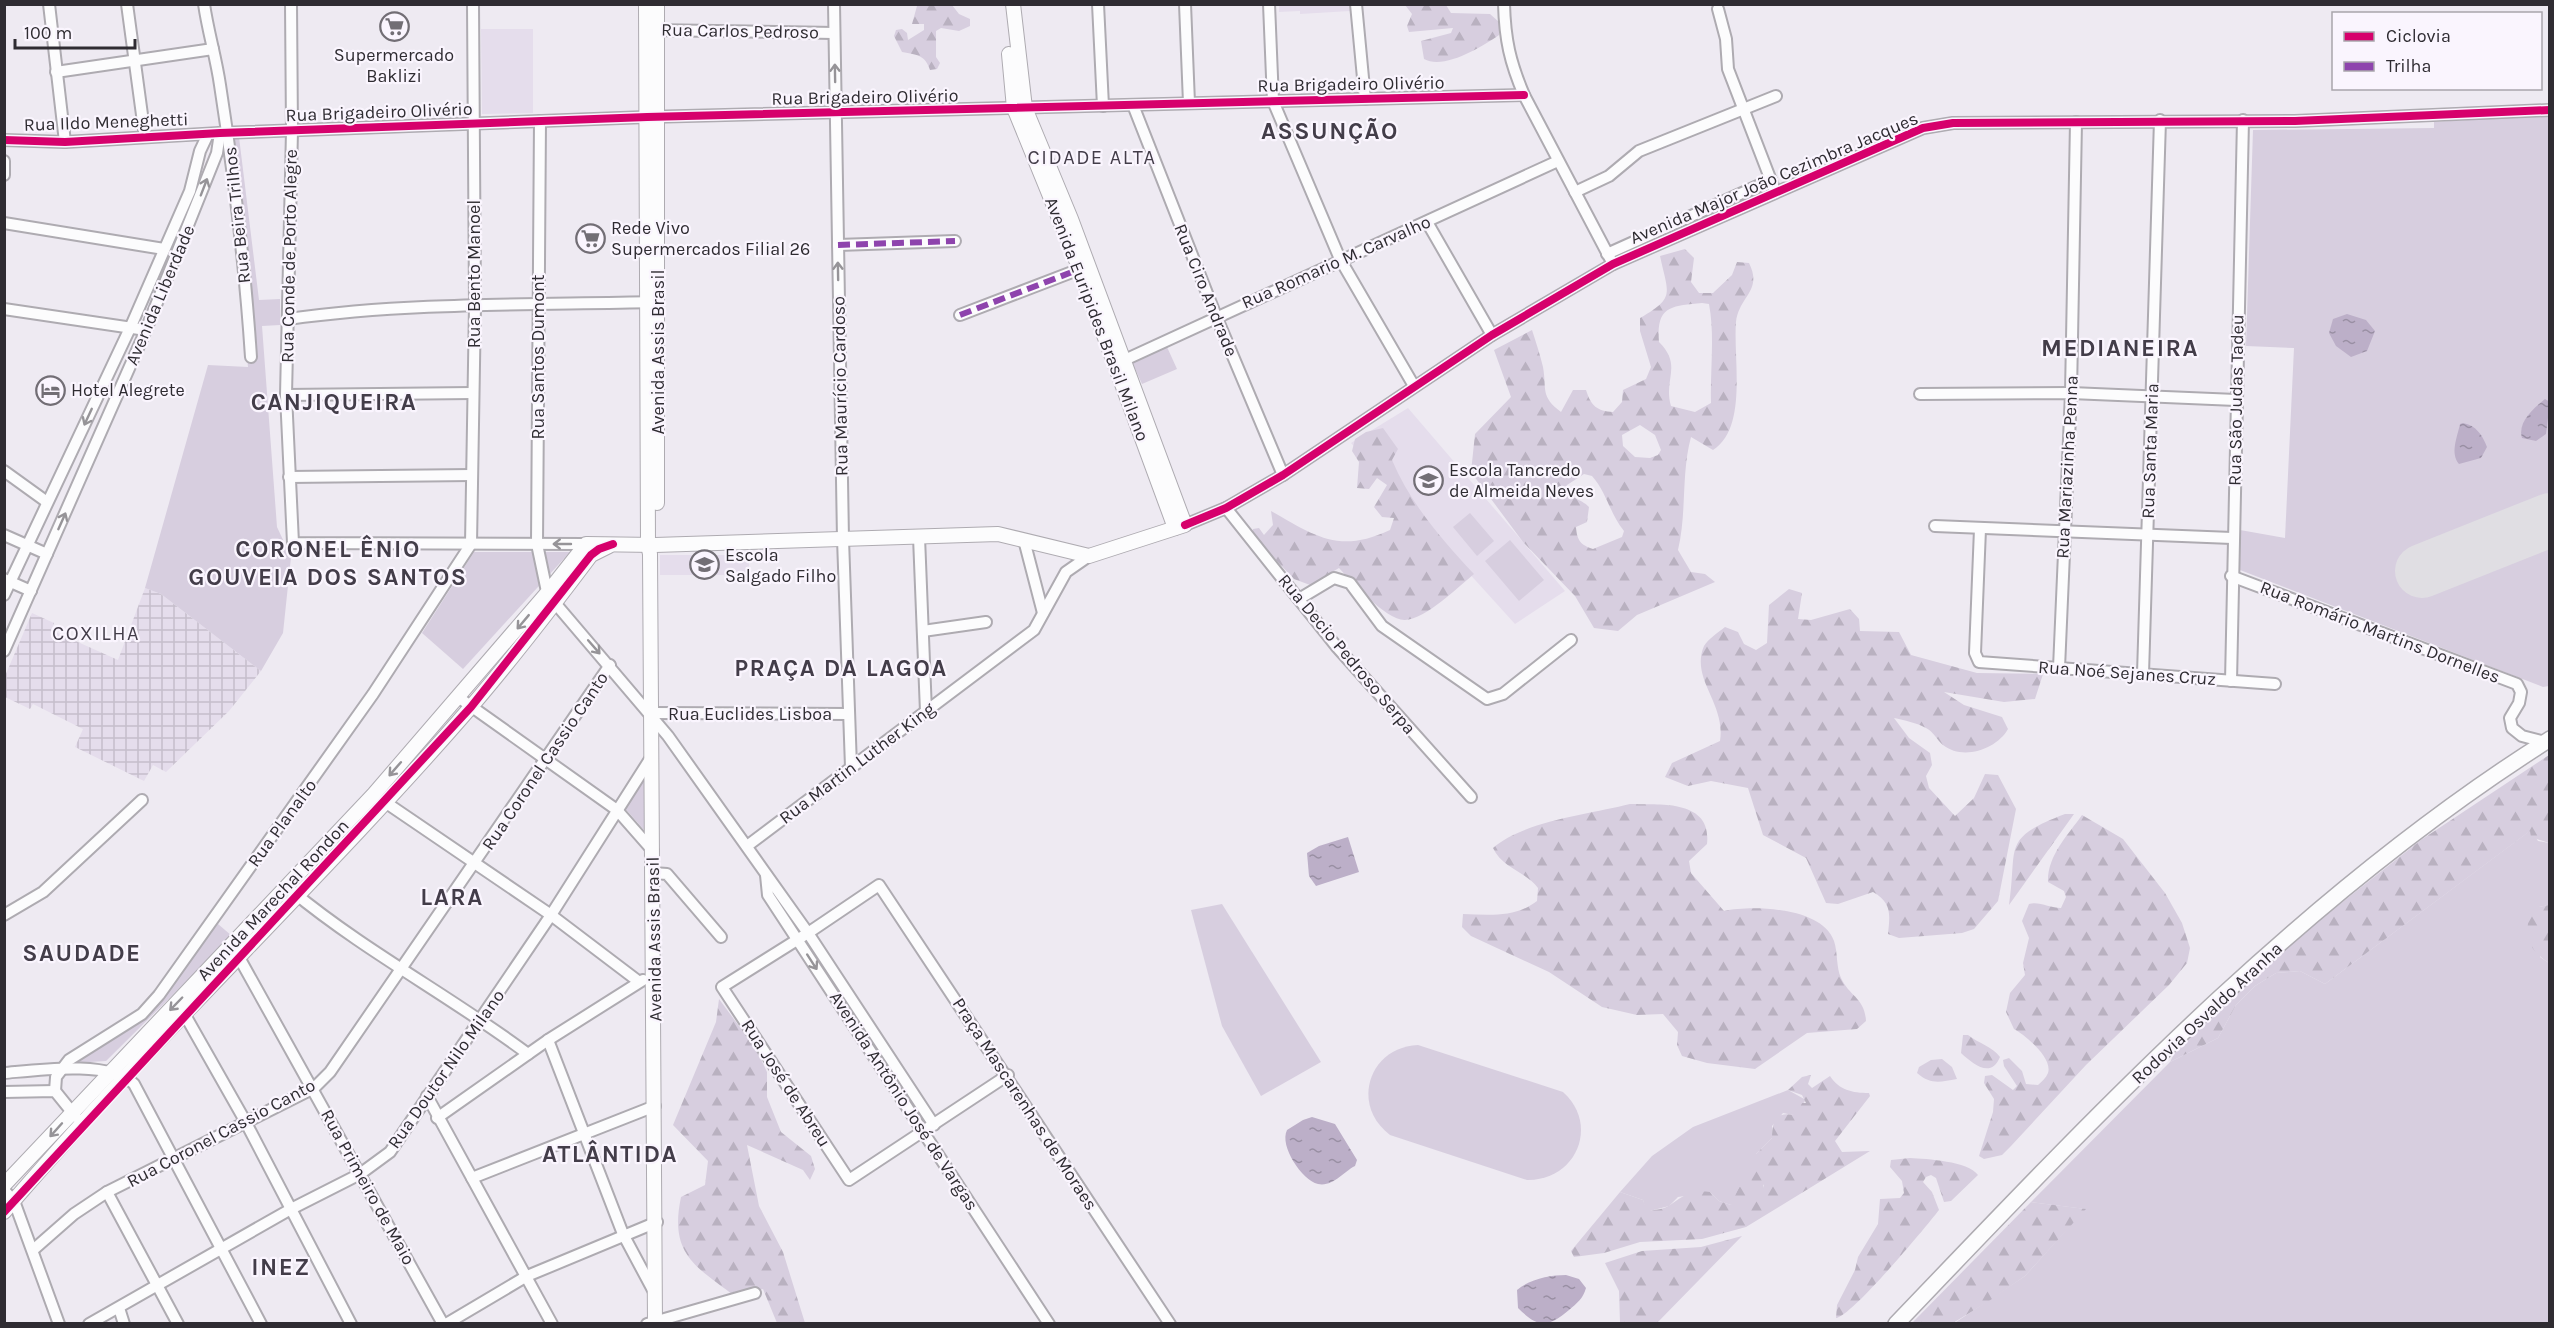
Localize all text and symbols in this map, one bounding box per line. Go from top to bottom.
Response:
supermarket icon: Supermercado Baklizi [378,10,410,42]
scale bar [15,12,135,50]
legend [2332,12,2542,90]
street label: Rua Carlos Pedroso [661,19,819,43]
text: 100 m [24,22,72,44]
text: Ciclovia [2386,25,2451,47]
place label: Supermercado Baklizi [334,44,454,87]
text: Trilha [2386,55,2431,77]
one-way arrow [829,63,841,83]
street label: Rua Brigadeiro Olivério [1257,71,1445,97]
street label: Rua Brigadeiro Olivério [771,84,959,110]
street label: Rua Brigadeiro Olivério [285,98,473,126]
street label: Avenida Major João Cezimbra Jacques [1627,107,1921,249]
street label: Rua Ildo Meneghetti [23,108,189,136]
district label: ASSUNÇÃO [1261,117,1399,145]
street label: Rua Beira Trilhos [219,146,255,284]
district label: CIDADE ALTA [1028,146,1156,169]
street label: Rua Conde de Porto Alegre [276,149,302,363]
one-way arrow [199,178,210,196]
street label: Avenida Euripides Brasil Milano [1040,194,1154,444]
street label: Rua Bento Manoel [463,200,485,348]
street label: Rua Romario M. Carvalho [1238,210,1434,314]
place label: Rede Vivo Supermercados Filial 26 [611,217,810,260]
street label: Rua Ciro Andrade [1169,220,1243,360]
street label: Avenida Liberdade [121,222,199,368]
supermarket icon: Rede Vivo Supermercados Filial 26 [574,222,606,254]
one-way arrow [832,261,844,281]
street label: Avenida Assis Brasil [647,269,669,435]
street label: Rua Santos Dumont [527,274,549,440]
street label: Rua Maurício Cardoso [827,296,853,476]
street label: Rua São Judas Tadeu [2224,314,2248,486]
district label: MEDIANEIRA [2041,334,2199,362]
hotel icon: Hotel Alegrete [34,374,66,406]
street label: Rua Mariazinha Penna [2051,375,2083,559]
place label: Hotel Alegrete [71,379,185,401]
street label: Rua Santa Maria [2137,383,2163,519]
district label: CANJIQUEIRA [251,388,417,416]
one-way arrow [81,408,93,426]
place label: Escola Tancredo de Almeida Neves [1449,459,1594,502]
school or university icon: Escola Tancredo de Almeida Neves [1412,464,1444,496]
one-way arrow [57,512,68,530]
district label: CORONEL ÊNIO GOUVEIA DOS SANTOS [188,534,468,591]
one-way arrow [552,538,572,550]
place label: Escola Salgado Filho [725,544,836,587]
school or university icon: Escola Salgado Filho [688,549,720,581]
street label: Rua Decio Pedroso Serpa [1273,569,1421,739]
street label: Rua Romário Martins Dornelles [2257,576,2503,688]
one-way arrow [516,614,529,630]
district label: COXILHA [52,622,140,645]
one-way arrow [587,639,601,654]
district label: PRAÇA DA LAGOA [734,654,948,682]
street label: Rua Noé Sejanes Cruz [2037,656,2217,690]
street label: Rua Coronel Cassio Canto [477,668,613,854]
street label: Rua Martin Luther King [775,697,939,829]
street label: Rua Euclides Lisboa [668,703,832,725]
one-way arrow [389,761,402,777]
street label: Rua Planalto [243,775,321,871]
street label: Avenida Marechal Rondon [192,815,354,985]
street label: Avenida Assis Brasil [642,856,666,1022]
district label: LARA [420,883,484,911]
street label: Rodovia Osvaldo Aranha [2127,937,2287,1089]
district label: SAUDADE [22,939,142,967]
one-way arrow [806,953,818,970]
street label: Rua Doutor Nilo Milano [383,985,509,1153]
street label: Avenida Antônio José de Vargas [825,987,983,1215]
street label: Praça Mascarenhas de Moraes [948,994,1102,1214]
one-way arrow [169,996,183,1011]
street label: Rua José de Abreu [736,1015,836,1151]
street label: Rua Coronel Cassio Canto [123,1074,319,1192]
street label: Rua Primeiro de Maio [316,1105,420,1269]
one-way arrow [49,1122,63,1137]
district label: ATLÂNTIDA [542,1139,678,1168]
district label: INEZ [251,1253,311,1281]

